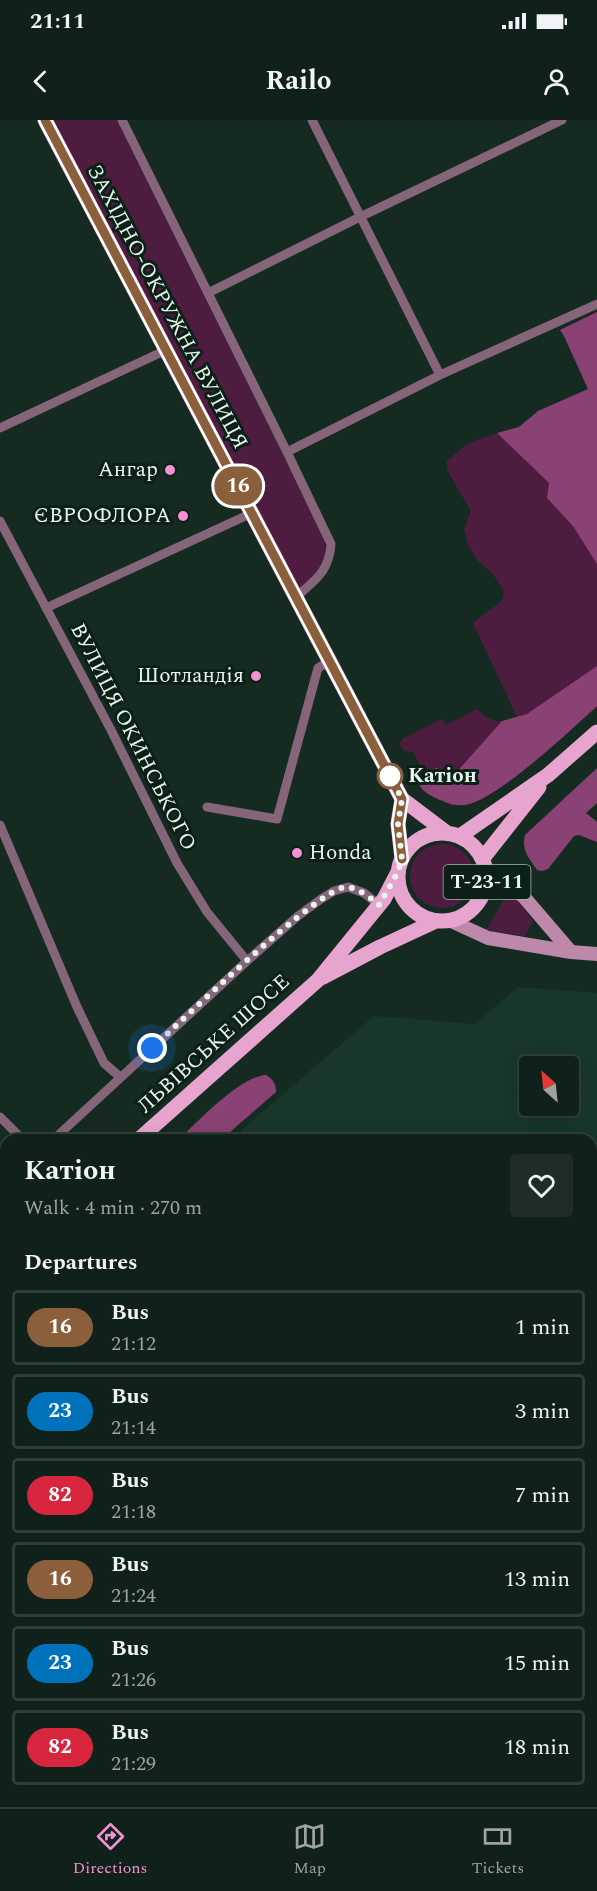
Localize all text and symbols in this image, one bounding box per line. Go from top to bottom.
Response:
text: 21:11 [30,5,85,38]
text: Railo [265,60,332,102]
icon: back [24,65,57,98]
icon: person [540,65,573,98]
street label: ЗАХІДНО-ОКРУЖНА ВУЛИЦЯ [78,159,256,455]
place label: Ангар [98,454,158,486]
marker: Ангар [163,463,177,477]
line badge: 16 [211,466,265,506]
text: 16 [226,470,250,502]
place label: ЄВРОФЛОРА [34,500,171,532]
marker: ЄВРОФЛОРА [176,509,190,523]
street label: ВУЛИЦЯ ОКИНСЬКОГО [62,618,204,856]
place label: Шотландія [137,660,244,692]
marker: Шотландія [249,669,263,683]
place label: Катіон [408,760,477,792]
marker: Катіон [377,763,403,789]
place label: Honda [309,837,372,869]
marker: Honda [290,846,304,860]
road number: Т-23-11 [444,865,530,899]
street label: ЛЬВІВСЬКЕ ШОСЕ [131,967,297,1121]
your location [137,1033,167,1063]
north arrow [519,1056,579,1116]
map controls [519,1056,579,1116]
text: Катіон [24,1149,116,1192]
button: heart [510,1154,573,1217]
text: Walk · 4 min · 270 m [24,1193,202,1223]
text: Departures [24,1246,138,1279]
text: Bus [111,1296,149,1329]
text: 16 [48,1311,72,1343]
text: 1 min [515,1311,570,1344]
text: 21:12 [111,1329,156,1359]
text: Bus [111,1380,149,1413]
text: 23 [48,1395,72,1427]
text: 3 min [515,1395,570,1428]
text: 21:14 [111,1413,156,1443]
text: Bus [111,1464,149,1497]
text: 82 [48,1479,72,1511]
text: 7 min [515,1479,570,1512]
text: 21:18 [111,1497,156,1527]
text: Bus [111,1548,149,1581]
text: 16 [48,1563,72,1595]
text: 13 min [504,1563,570,1596]
text: 21:24 [111,1581,156,1611]
text: Bus [111,1632,149,1665]
text: 23 [48,1647,72,1679]
text: 15 min [504,1647,570,1680]
text: 21:26 [111,1665,156,1695]
text: Bus [111,1716,149,1749]
text: 82 [48,1731,72,1763]
text: 18 min [504,1731,570,1764]
text: 21:29 [111,1749,156,1779]
tab: Directions [73,1820,148,1880]
tab: Map [293,1820,326,1880]
tab: Tickets [472,1820,524,1880]

